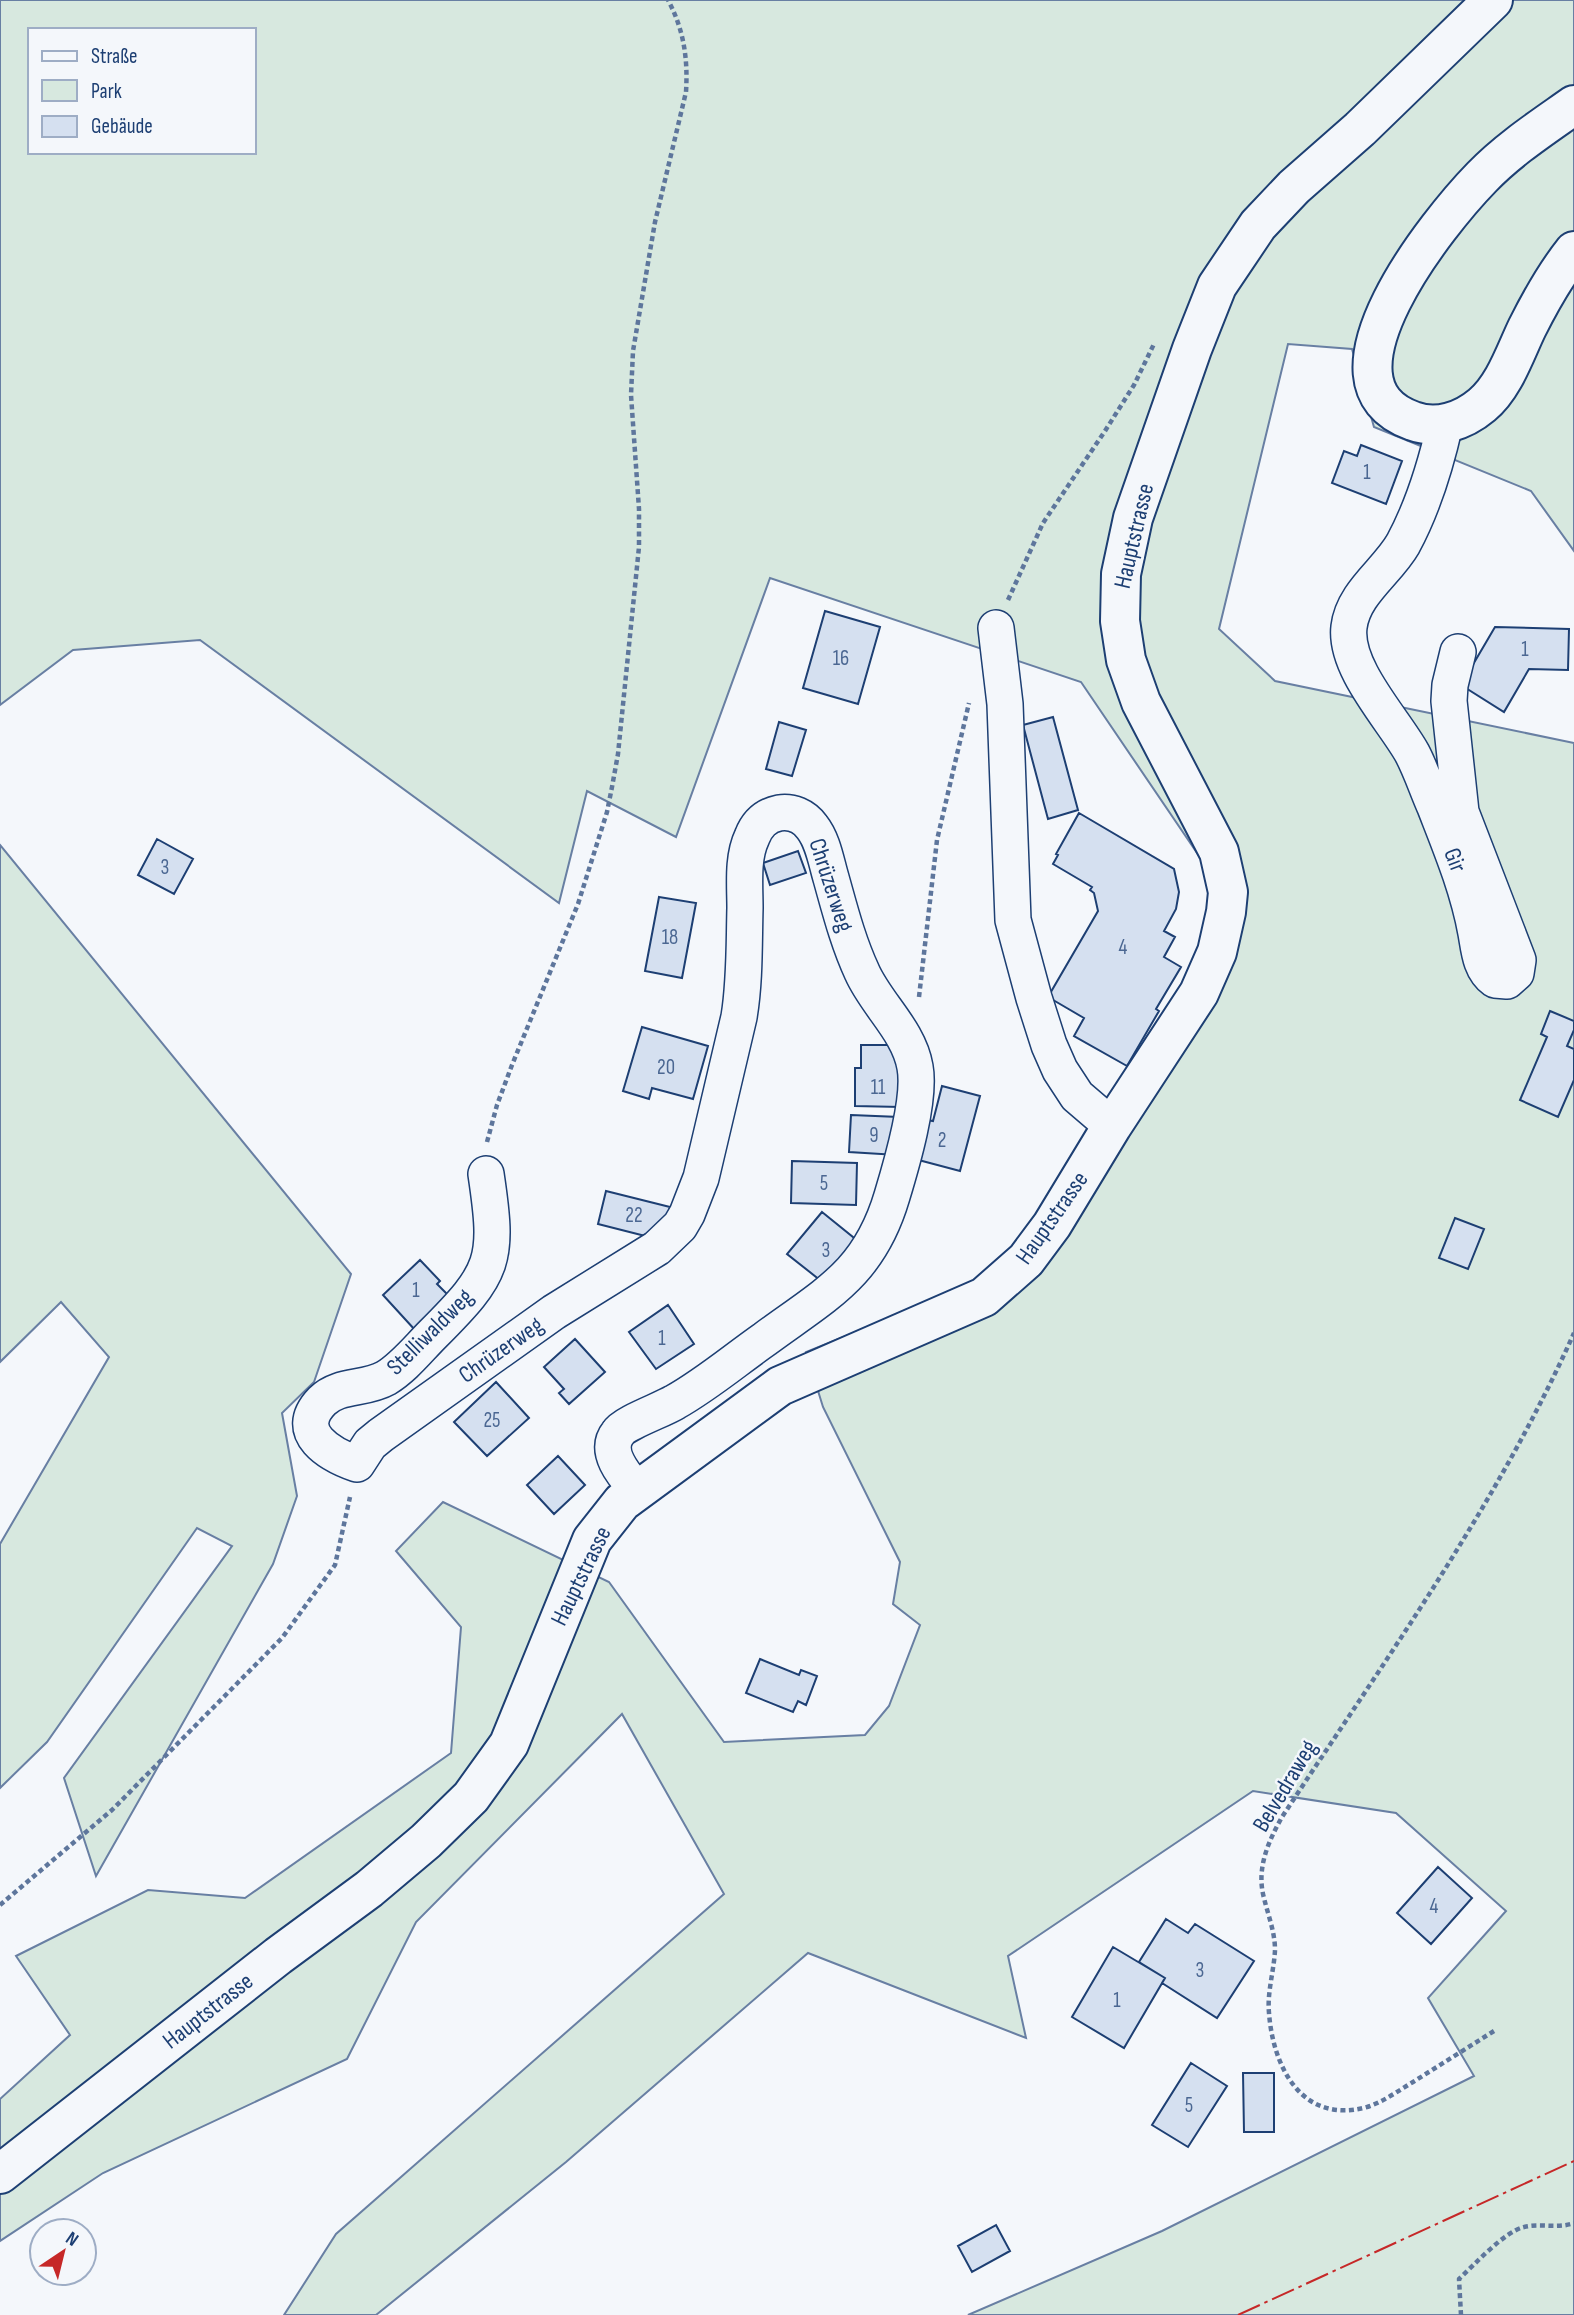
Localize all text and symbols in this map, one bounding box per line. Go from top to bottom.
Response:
legend [28,28,256,154]
text: Straße [91,44,137,69]
text: Park [91,79,122,104]
text: Gebäude [91,114,153,139]
house number: 1 [1363,460,1371,485]
street label: Hauptstrasse [1108,481,1160,591]
house number: 1 [1521,637,1529,662]
house number: 16 [833,646,849,671]
street label: Chrüzerweg [802,835,860,935]
street label: Gir [1437,844,1473,876]
house number: 3 [161,855,169,880]
house number: 18 [662,925,678,950]
house number: 4 [1119,935,1128,960]
house number: 20 [657,1055,675,1080]
house number: 11 [871,1075,886,1100]
house number: 9 [869,1123,879,1148]
house number: 2 [938,1128,946,1153]
street label: Hauptstrasse [1009,1166,1095,1270]
house number: 5 [820,1171,828,1196]
house number: 22 [625,1203,643,1228]
house number: 3 [822,1238,830,1263]
house number: 1 [412,1278,420,1303]
street label: Stelliwaldweg [381,1283,479,1381]
street label: Chrüzerweg [453,1310,549,1390]
house number: 1 [658,1326,666,1351]
house number: 25 [483,1408,501,1433]
street label: Hauptstrasse [545,1522,617,1630]
street label: Belvedraweg [1246,1735,1324,1837]
house number: 4 [1430,1894,1439,1919]
house number: 3 [1196,1958,1204,1983]
street label: Hauptstrasse [157,1967,259,2055]
house number: 1 [1113,1988,1121,2013]
house number: 5 [1185,2093,1193,2118]
north arrow [28,2217,98,2287]
text: N [61,2227,83,2252]

